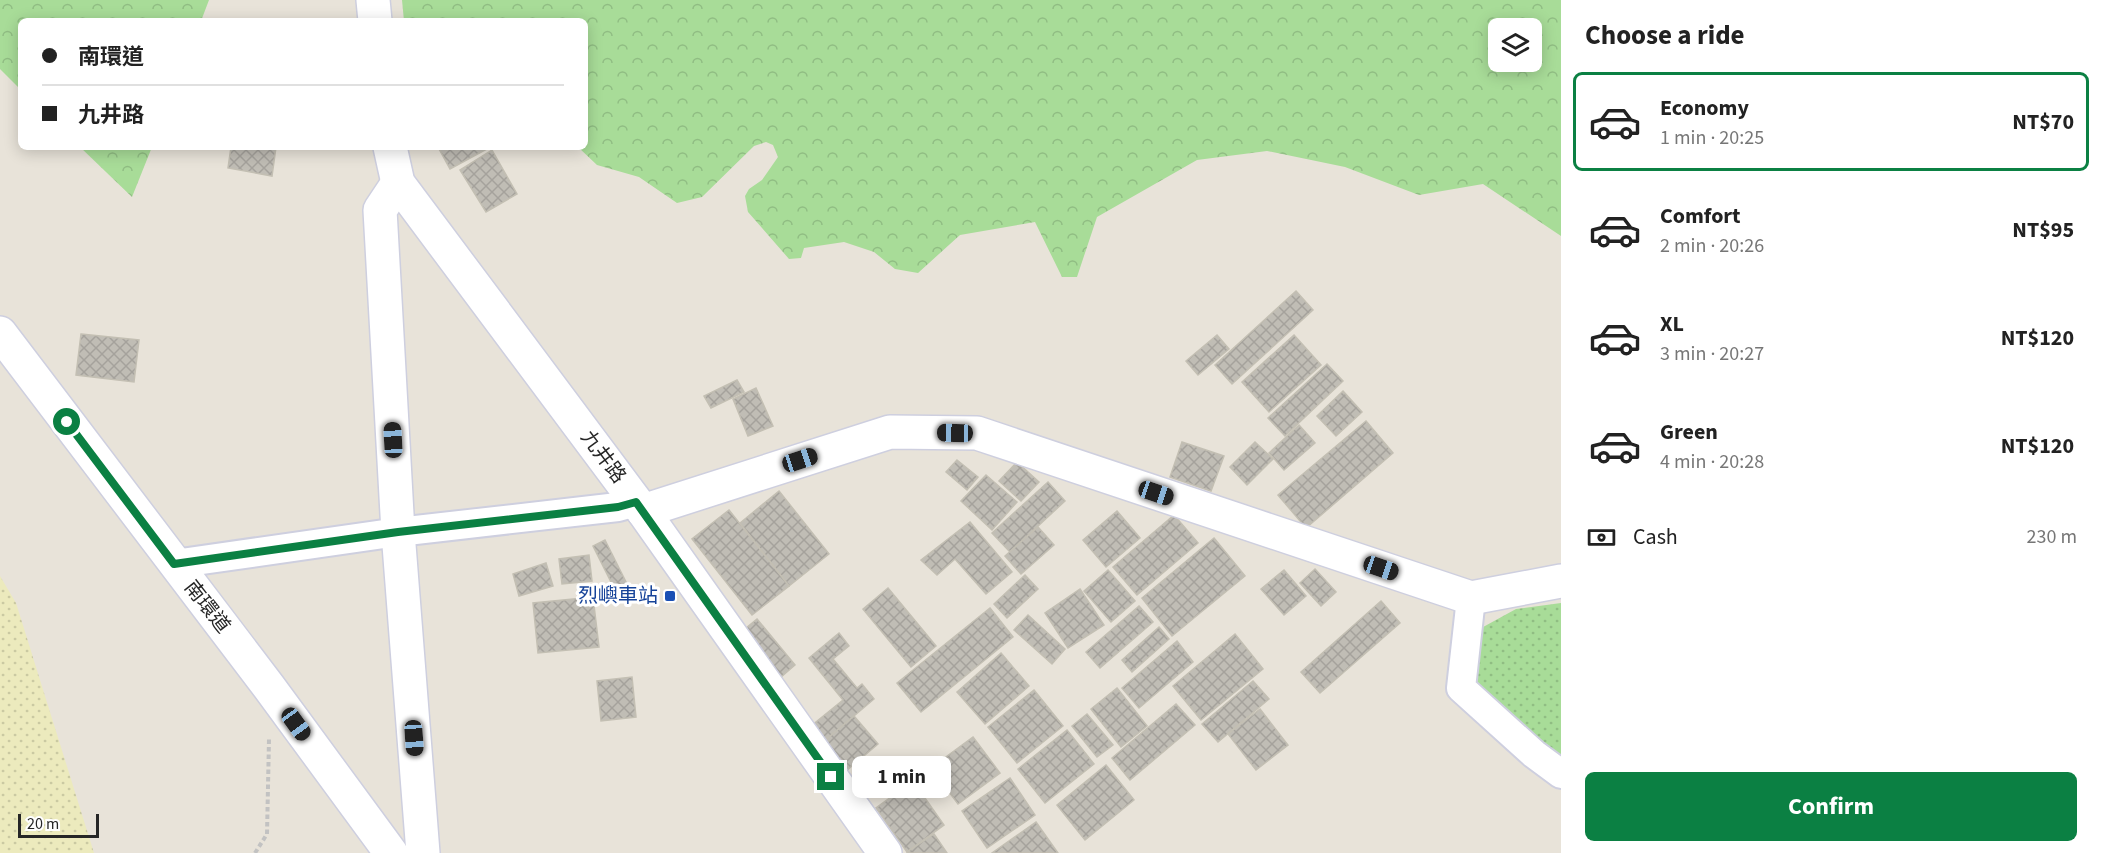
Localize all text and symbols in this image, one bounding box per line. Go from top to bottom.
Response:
text: Choose a ride [1585,16,1745,55]
map controls [1488,18,1542,72]
button: layers [1488,18,1542,72]
text: 南環道 [78,41,144,73]
text: Economy [1660,92,1749,124]
icon: car [1588,95,1642,149]
text: 九井路 [78,99,144,131]
text: NT$70 [2012,106,2074,138]
text: 1 min · 20:25 [1660,124,1764,152]
text: Comfort [1660,200,1741,232]
icon: car [1588,203,1642,257]
text: NT$95 [2012,214,2074,246]
text: 2 min · 20:26 [1660,232,1764,260]
text: XL [1660,308,1684,340]
icon: car [1588,311,1642,365]
text: NT$120 [2001,322,2074,354]
text: 3 min · 20:27 [1660,340,1764,368]
route start [53,408,80,435]
text: Green [1660,416,1718,448]
icon: car [1588,419,1642,473]
car [383,422,403,458]
car [937,424,973,442]
street label: 九井路 [574,425,632,489]
text: NT$120 [2001,430,2074,462]
car [780,446,820,474]
text: 4 min · 20:28 [1660,448,1764,476]
car [1136,479,1176,507]
icon: cash [1585,521,1618,554]
text: Cash [1633,521,1678,553]
text: 230 m [2027,523,2077,551]
car [1361,554,1401,582]
street label: 南環道 [177,575,237,639]
place label: 烈嶼車站 [578,582,658,610]
marker: 烈嶼車站 [663,589,677,603]
car [278,704,314,744]
car [404,719,424,757]
callout: 1 min [852,756,951,798]
route end [817,763,844,790]
text: 1 min [877,763,926,791]
button: Confirm [1585,772,2077,841]
scale bar [18,811,99,838]
text: 20 m [27,813,59,835]

